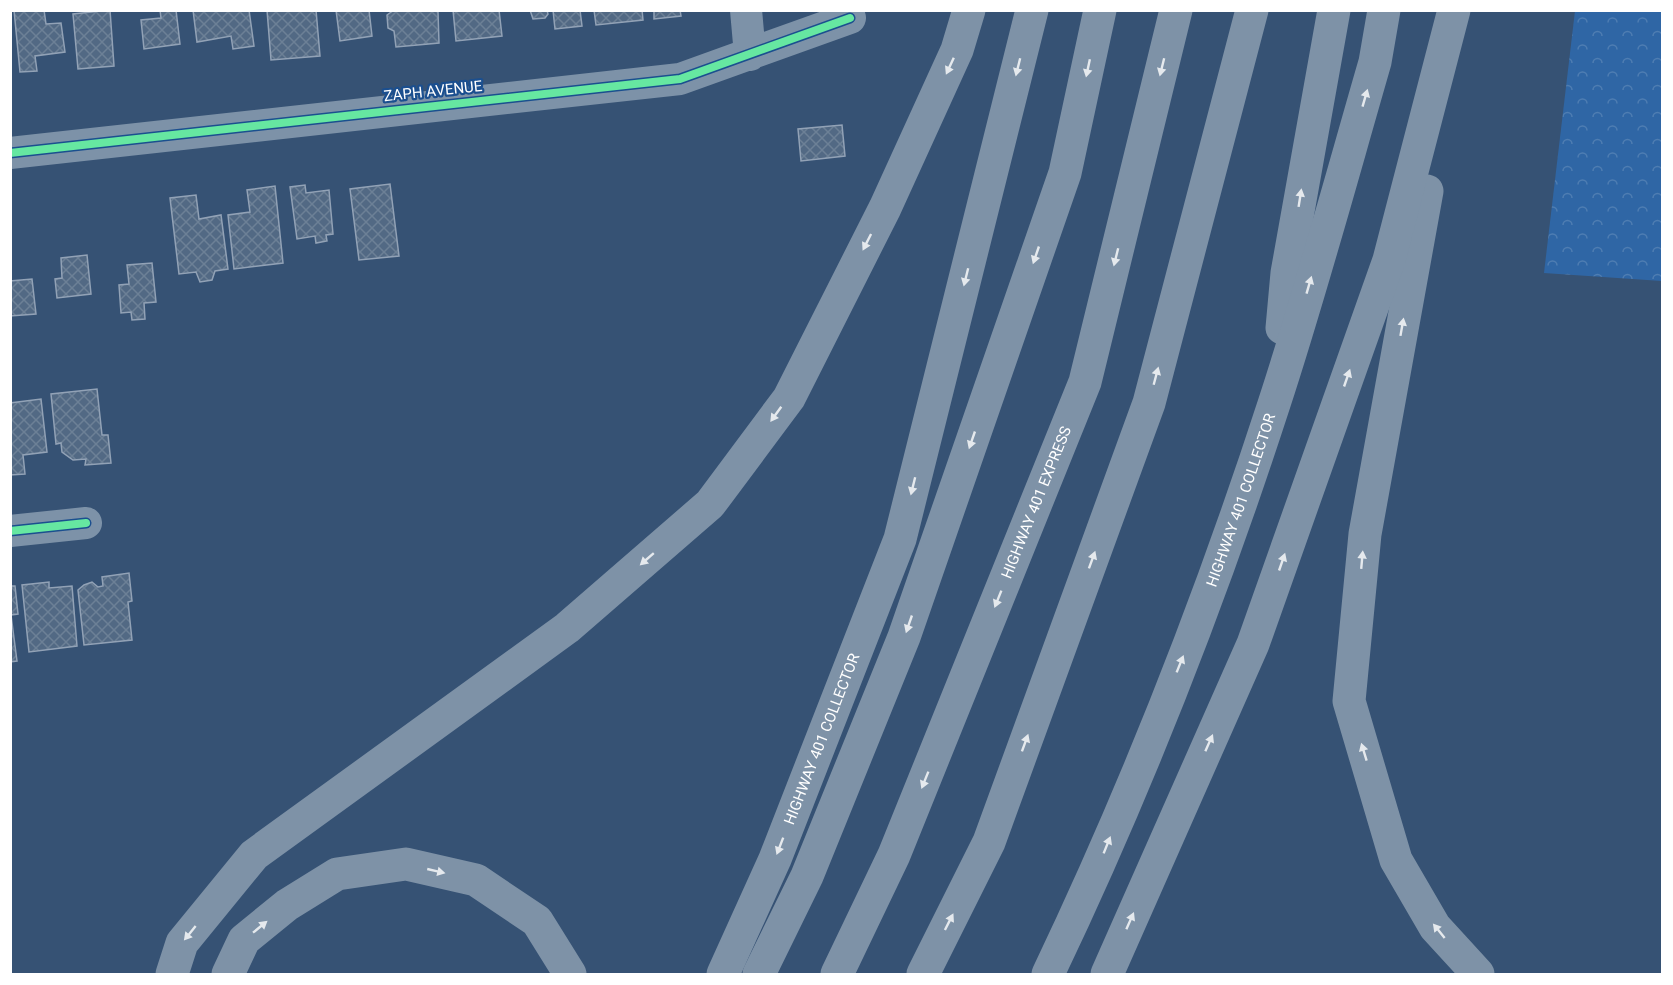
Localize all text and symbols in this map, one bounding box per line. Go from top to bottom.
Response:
one-way arrow [946,57,955,74]
one-way arrow [1013,58,1023,77]
one-way arrow [1082,58,1092,77]
one-way arrow [1156,58,1166,77]
street label: ZAPH AVENUE [383,77,484,105]
one-way arrow [1361,89,1370,107]
one-way arrow [1296,189,1305,208]
one-way arrow [863,234,872,251]
one-way arrow [1031,246,1040,264]
one-way arrow [1110,248,1120,266]
one-way arrow [960,268,970,286]
one-way arrow [1305,276,1314,294]
one-way arrow [1398,317,1407,336]
one-way arrow [1152,367,1162,385]
one-way arrow [1342,369,1352,387]
one-way arrow [771,407,783,422]
street label: HIGHWAY 401 COLLECTOR [1203,411,1279,589]
street label: HIGHWAY 401 EXPRESS [998,424,1075,581]
one-way arrow [967,431,977,449]
one-way arrow [908,477,918,496]
one-way arrow [1088,551,1098,569]
one-way arrow [1357,551,1367,570]
one-way arrow [640,552,655,565]
one-way arrow [1277,553,1287,571]
one-way arrow [992,590,1002,608]
one-way arrow [903,615,913,633]
street label: HIGHWAY 401 COLLECTOR [780,651,863,827]
one-way arrow [1176,655,1185,673]
one-way arrow [1204,733,1214,751]
one-way arrow [1021,734,1031,752]
one-way arrow [1359,743,1368,761]
one-way arrow [920,771,929,789]
one-way arrow [1103,836,1112,854]
one-way arrow [775,837,784,855]
one-way arrow [427,867,446,877]
one-way arrow [1126,912,1136,930]
one-way arrow [944,914,954,931]
one-way arrow [252,921,267,934]
one-way arrow [1433,924,1446,939]
one-way arrow [184,925,197,941]

